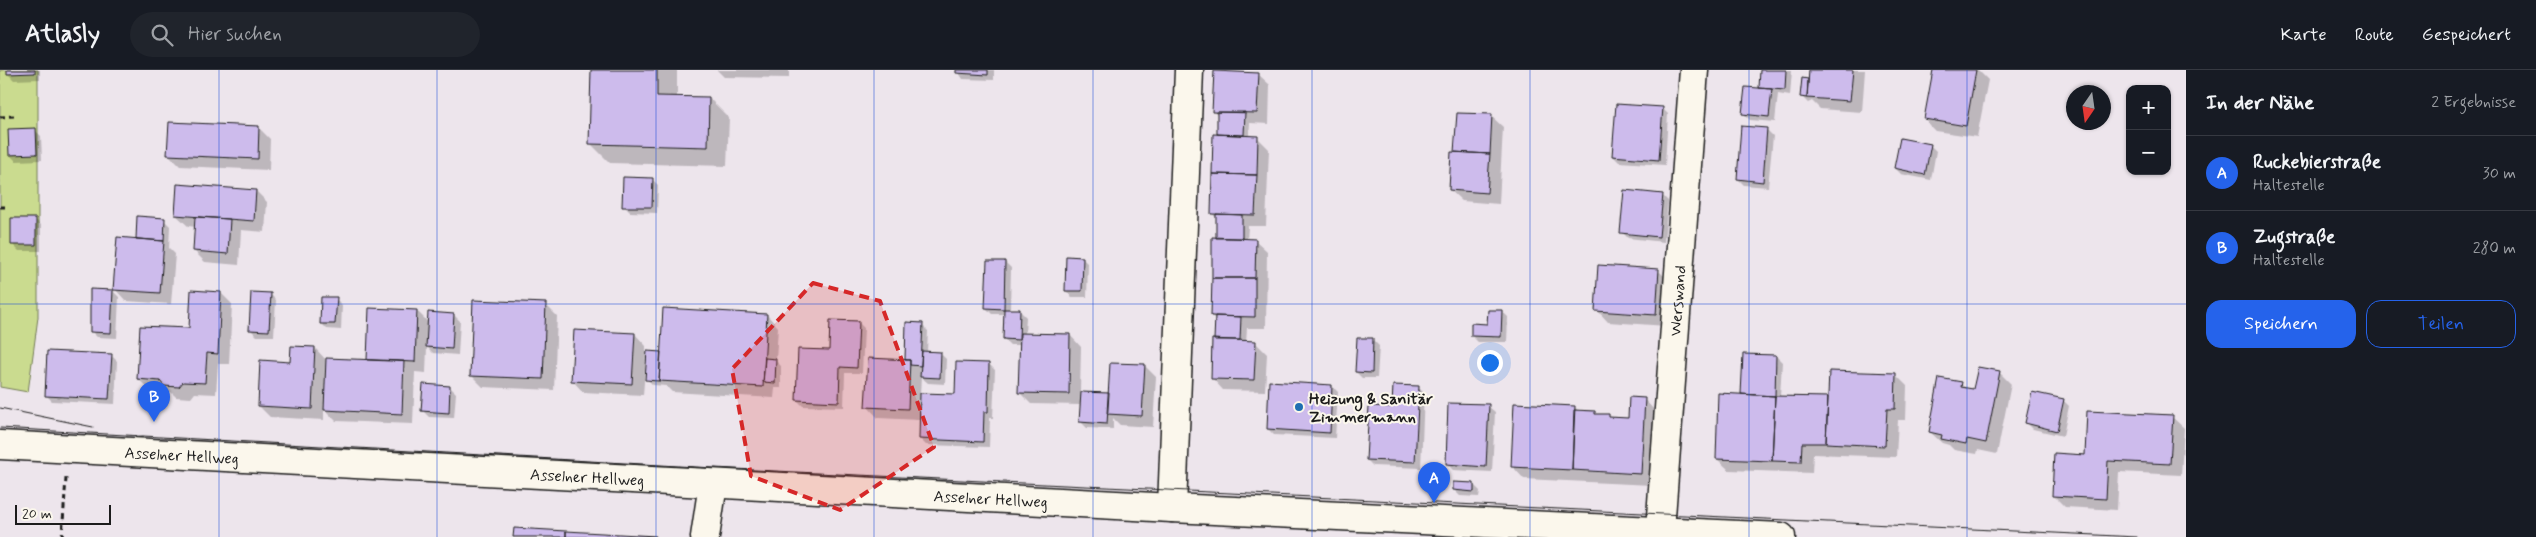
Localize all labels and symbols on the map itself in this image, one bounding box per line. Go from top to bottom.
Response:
north arrow [2066,85,2111,130]
street label: Werswand [1665,265,1692,337]
your location [1477,350,1503,376]
pin: B [138,381,170,422]
place label: Heizung & Sanitär Zimmermann [1309,389,1433,428]
marker: Heizung & Sanitär Zimmermann [1293,401,1305,413]
street label: Asselner Hellweg [124,443,239,470]
pin: A [1418,462,1450,503]
street label: Asselner Hellweg [529,465,645,492]
street label: Asselner Hellweg [933,486,1048,513]
scale bar [15,502,111,525]

